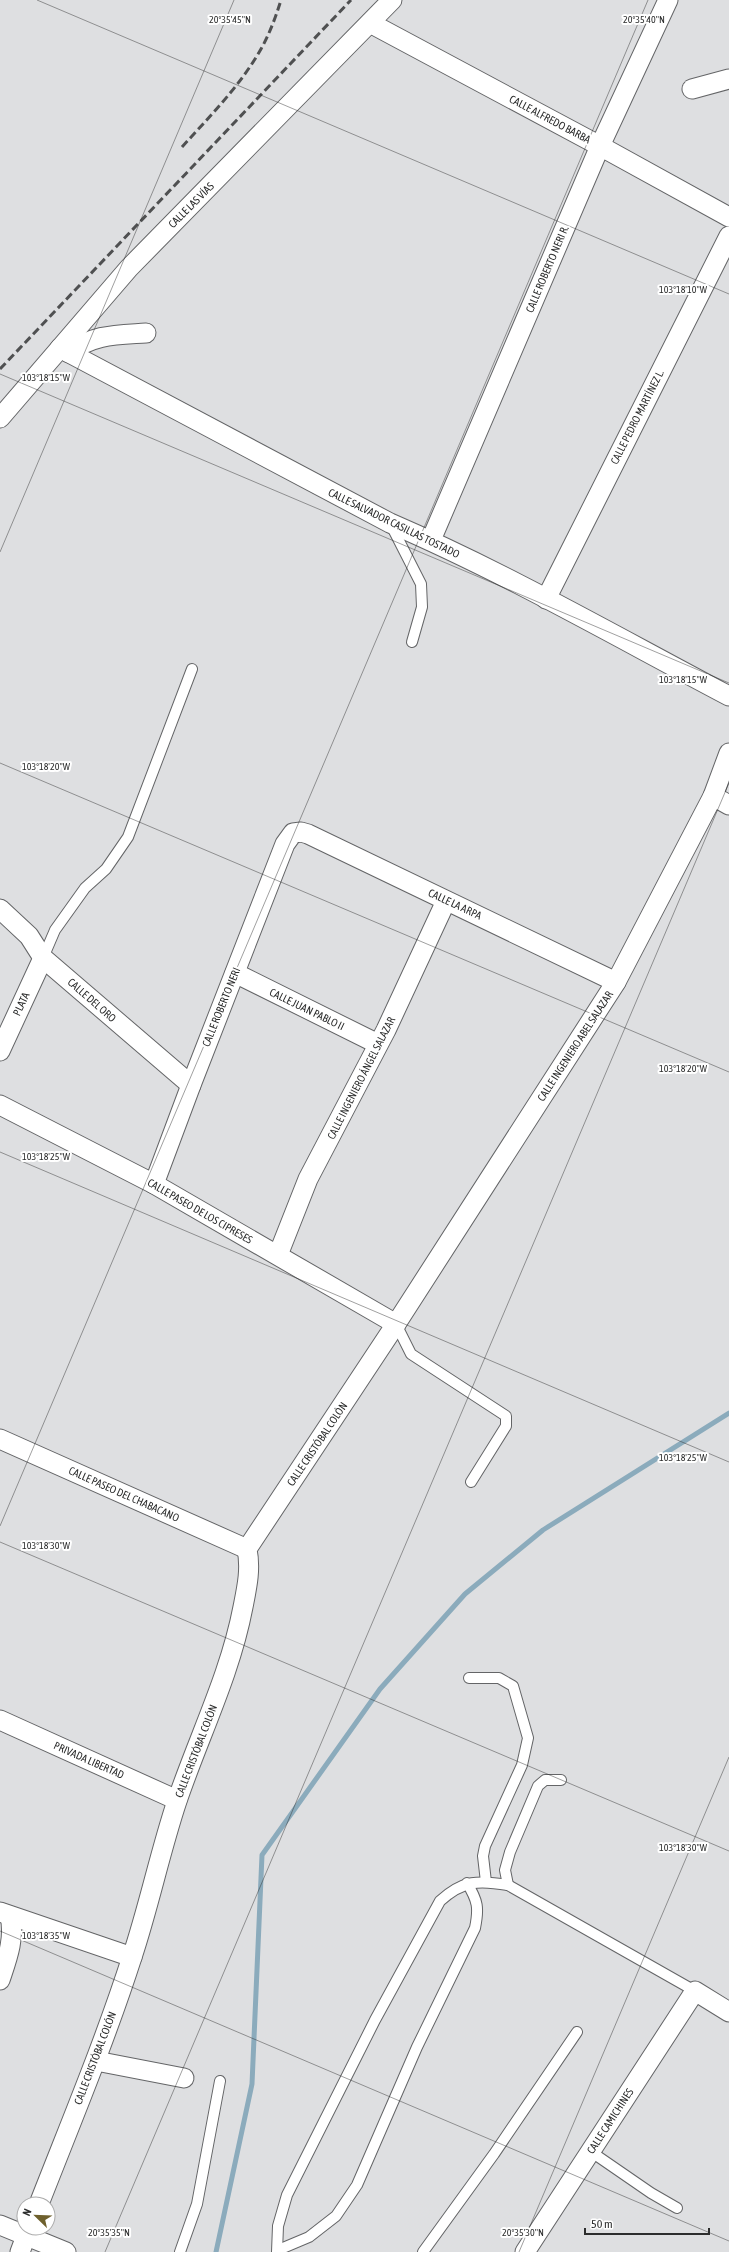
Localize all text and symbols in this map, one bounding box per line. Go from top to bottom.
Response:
text: 20°35'45"N [209,14,251,25]
text: 20°35'40"N [623,14,665,25]
street label: CALLE ALFREDO BARBA [507,93,593,146]
street label: CALLE LAS VÍAS [166,180,216,230]
street label: CALLE ROBERTO NERI R. [523,224,571,314]
text: 103°18'10"W [659,284,708,295]
street label: CALLE PEDRO MARTÍNEZ L. [608,368,666,466]
text: 103°18'15"W [22,372,71,383]
street label: CALLE SALVADOR CASILLAS TOSTADO [326,486,462,560]
text: 103°18'15"W [659,674,708,685]
text: 103°18'20"W [22,761,71,772]
street label: CALLE LA ARPA [426,886,484,922]
street label: CALLE ROBERTO NERI [200,966,242,1048]
street label: CALLE DEL ORO [65,976,119,1024]
street label: CALLE JUAN PABLO II [268,986,346,1032]
street label: CALLE INGENIERO ABEL SALAZAR [535,988,615,1103]
street label: PLATA [10,990,32,1018]
street label: CALLE INGENIERO ÁNGEL SALAZAR [325,1014,397,1141]
text: 103°18'20"W [659,1063,708,1074]
text: 103°18'25"W [22,1151,71,1162]
street label: CALLE PASEO DE LOS CIPRESES [146,1176,255,1246]
street label: CALLE CRISTÓBAL COLÓN [285,1400,349,1488]
text: 103°18'25"W [659,1452,708,1463]
street label: CALLE PASEO DEL CHABACANO [67,1464,181,1524]
text: 103°18'30"W [22,1540,71,1551]
street label: CALLE CRISTÓBAL COLÓN [173,1703,219,1799]
street label: PRIVADA LIBERTAD [52,1739,126,1781]
text: 103°18'30"W [659,1842,708,1853]
text: 103°18'35"W [22,1930,71,1941]
street label: CALLE CRISTÓBAL COLÓN [72,2010,118,2106]
street label: CALLE CAMICHINES [584,2086,636,2156]
north arrow [16,2196,56,2236]
text: N [20,2207,34,2217]
scale bar [585,2210,709,2236]
text: 50 m [591,2217,613,2231]
text: 20°35'35"N [88,2227,130,2238]
text: 20°35'30"N [502,2227,544,2238]

